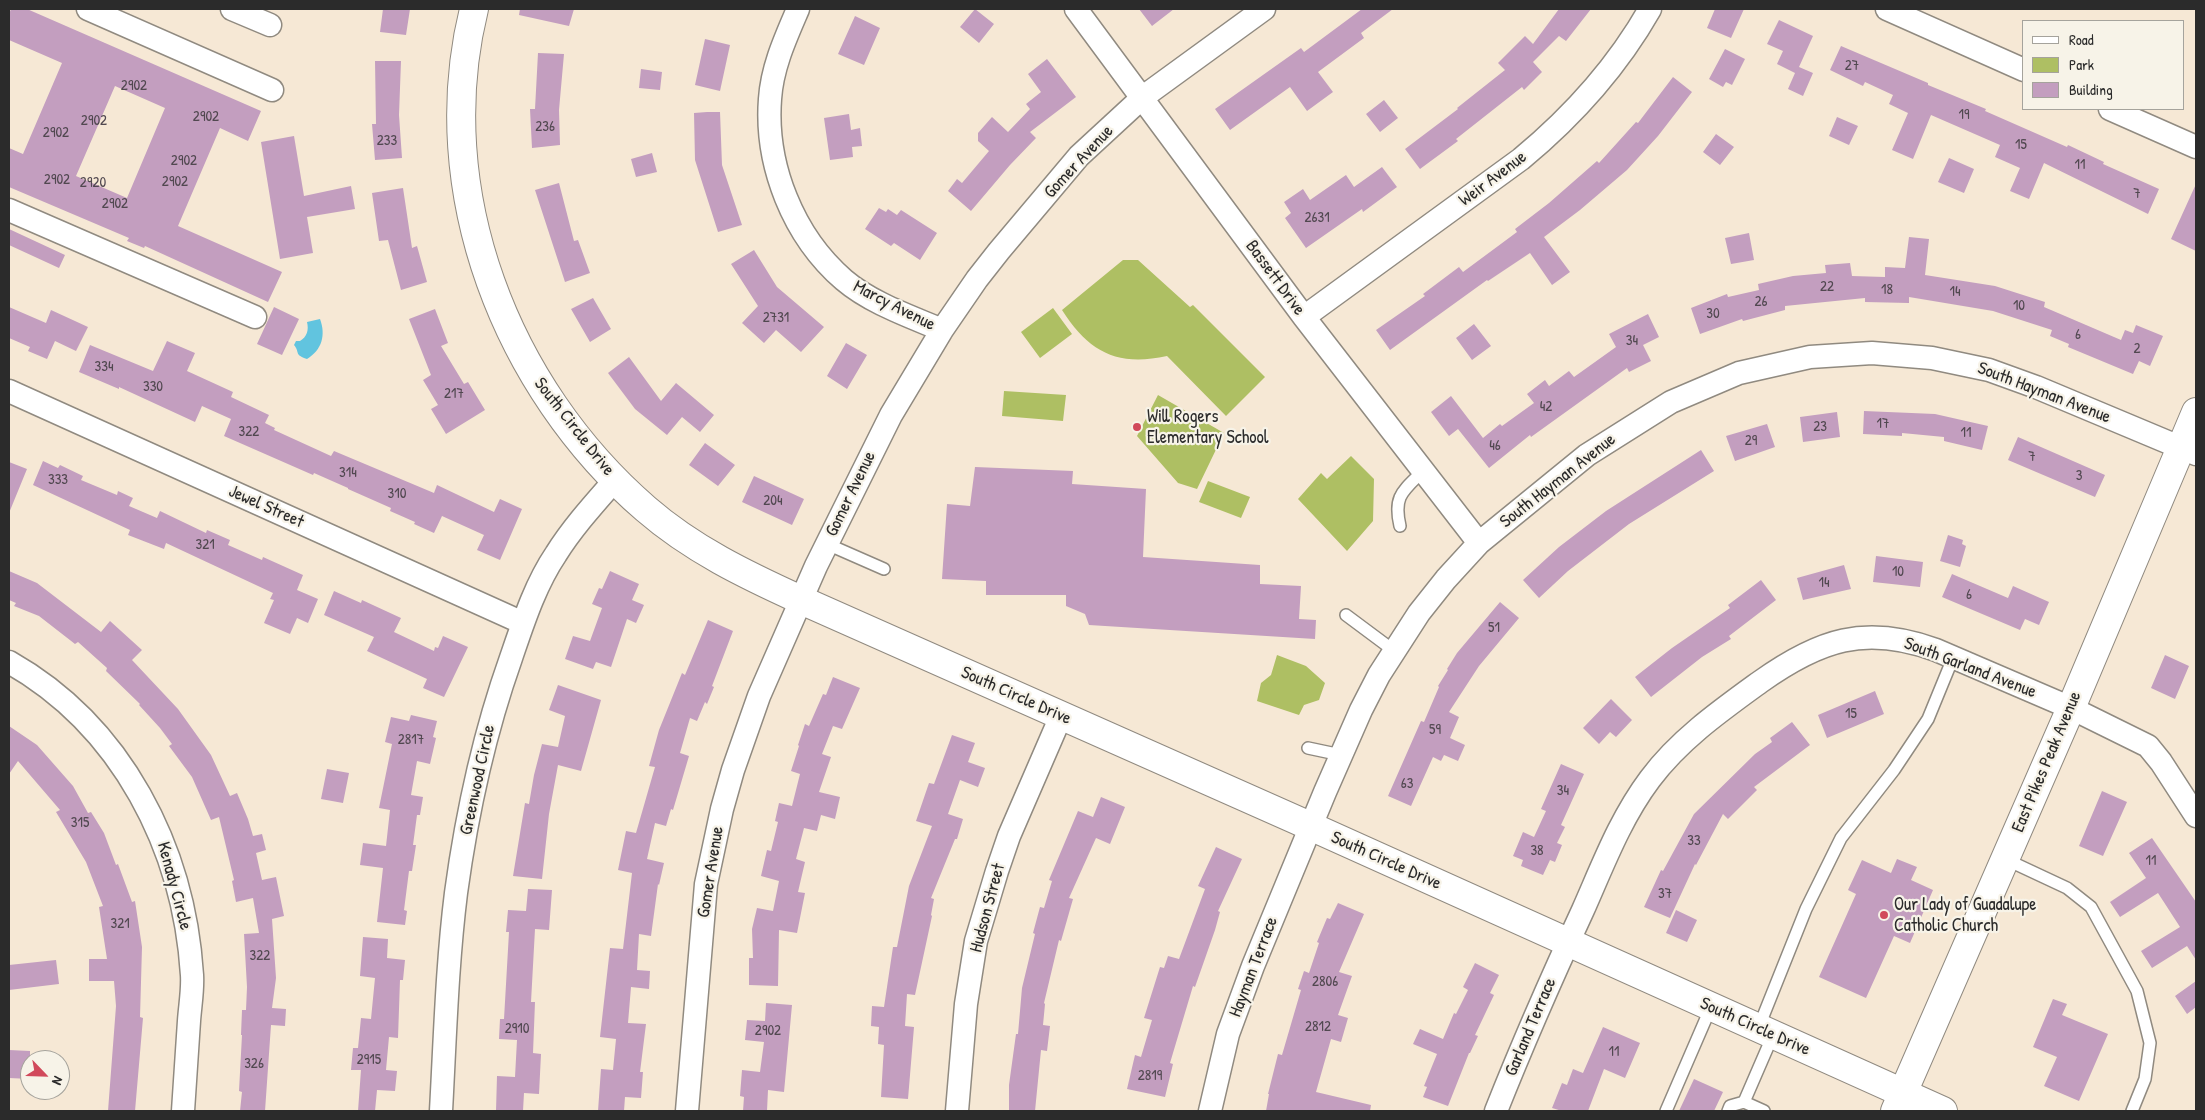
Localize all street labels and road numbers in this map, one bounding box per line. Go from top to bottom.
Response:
street label: Gomer Avenue [1040,121,1118,203]
street label: Weir Avenue [1455,147,1531,211]
street label: Bassett Drive [1241,236,1309,320]
street label: Marcy Avenue [849,276,939,336]
street label: South Hayman Avenue [1974,358,2114,428]
street label: South Circle Drive [529,374,619,480]
street label: South Hayman Avenue [1496,429,1620,533]
street label: Gomer Avenue [821,448,881,540]
street label: Jewel Street [225,481,307,533]
street label: South Garland Avenue [1901,633,2039,703]
street label: South Circle Drive [958,662,1074,730]
street label: East Pikes Peak Avenue [2008,688,2086,836]
street label: Greenwood Circle [456,723,500,837]
street label: Gomer Avenue [693,825,729,919]
street label: South Circle Drive [1328,827,1444,895]
street label: Kenady Circle [152,840,196,932]
street label: Hudson Street [966,861,1010,955]
street label: Hayman Terrace [1225,914,1283,1020]
street label: Garland Terrace [1501,975,1561,1079]
street label: South Circle Drive [1697,993,1813,1061]

